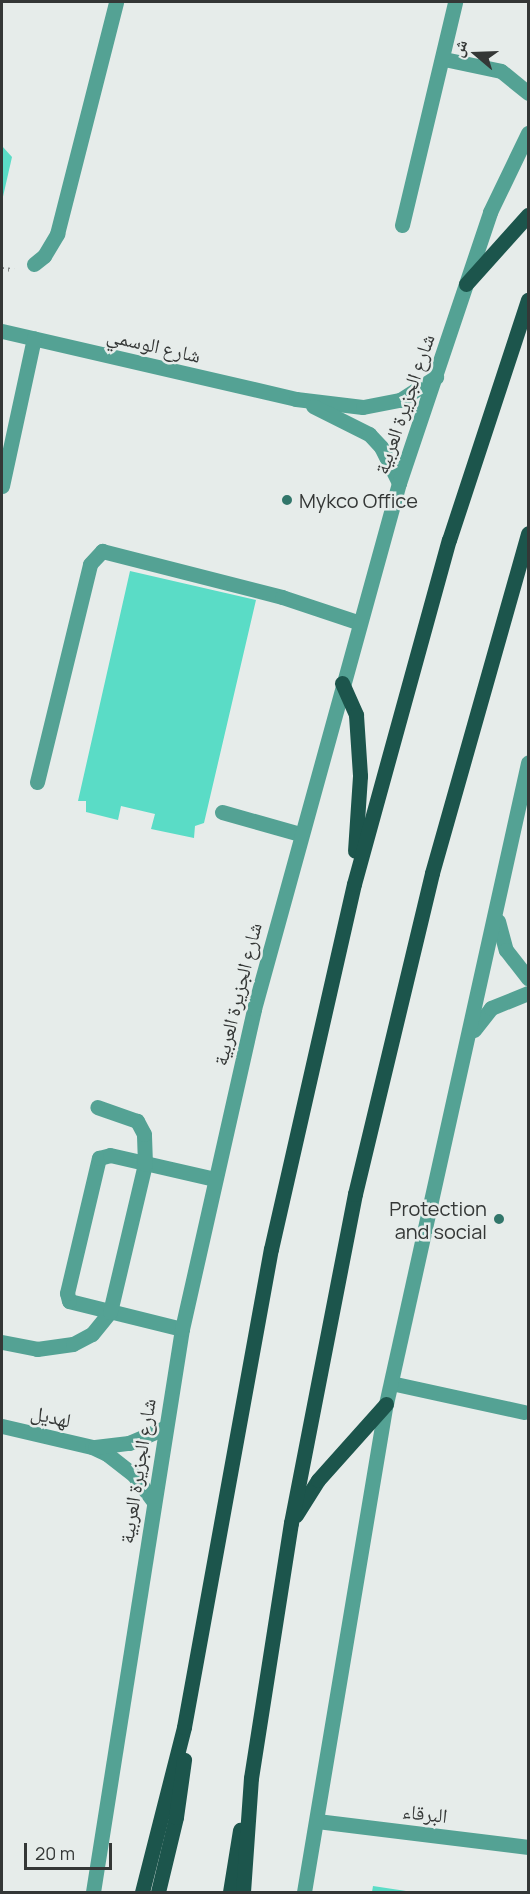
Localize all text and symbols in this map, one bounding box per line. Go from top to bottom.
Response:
north arrow [446,24,506,84]
text: ش [446,37,472,60]
street label: شارع الوسمي [105,323,203,367]
street label: شارع الجزيرة العربية [369,331,439,477]
place label: Mykco Office [299,488,418,512]
marker: Mykco Office [280,493,294,507]
street label: شارع الجزيرة العربية [208,920,266,1068]
place label: Protection and social [389,1196,487,1243]
marker: Protection and social [492,1212,506,1226]
street label: شارع الجزيرة العربية [114,1397,160,1545]
street label: لهديل [29,1400,73,1432]
street label: البرقاء [401,1798,449,1828]
scale bar [27,1831,116,1869]
text: 20 m [35,1841,75,1865]

